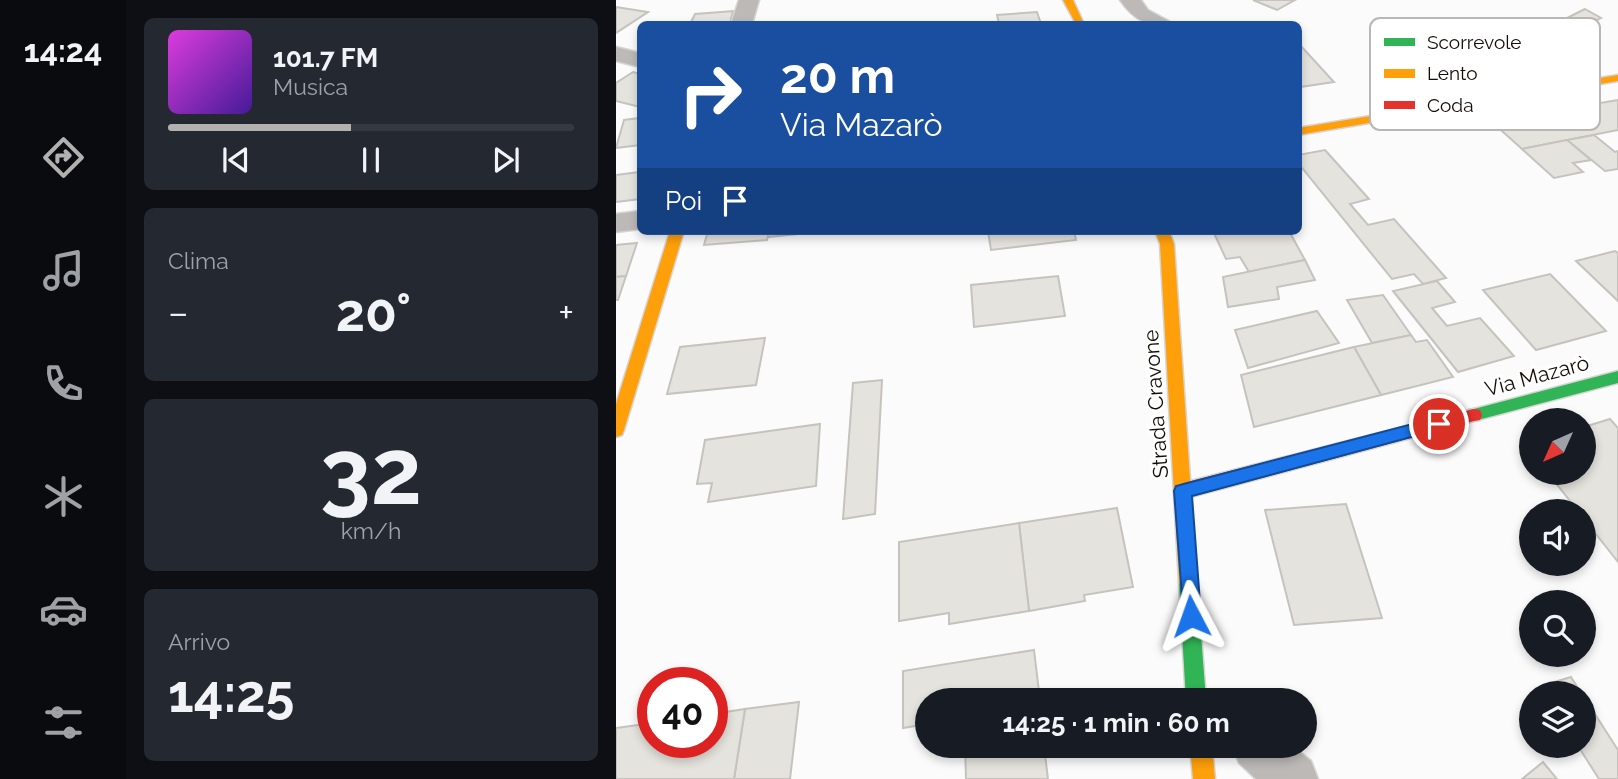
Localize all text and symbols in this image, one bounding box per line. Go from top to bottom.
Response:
legend [1370,18,1600,130]
text: Scorrevole [1427,31,1522,53]
text: 14:24 [24,32,102,69]
text: 101.7 FM [273,43,378,73]
text: 20 m [780,47,895,104]
icon: right [665,49,756,140]
text: Lento [1427,62,1478,84]
text: Musica [273,73,348,100]
text: Coda [1427,94,1474,116]
text: Via Mazarò [780,106,943,143]
icon: directions [39,133,88,182]
icon: previous [217,141,255,179]
icon: pause [352,141,390,179]
icon: next [487,141,525,179]
icon: arrive [716,182,754,220]
text: Poi [665,186,702,216]
icon: music [39,246,88,295]
text: Clima [168,247,229,274]
text: 20° [336,282,411,343]
text: − [168,290,188,335]
text: + [558,290,574,335]
street label: Strada Cravone [1138,329,1173,479]
street label: Via Mazarò [1482,350,1592,401]
icon: phone [39,359,88,408]
pin [1409,394,1469,454]
icon: arrive [1420,405,1458,443]
north arrow [1519,408,1596,485]
map controls [1519,408,1596,758]
text: 32 [320,418,422,525]
icon: climate [39,472,88,521]
button: sound [1519,499,1596,576]
text: km/h [341,517,401,544]
position arrow [1154,579,1228,653]
icon: car [39,585,88,634]
button: search [1519,590,1596,667]
text: Arrivo [168,628,230,655]
text: 14:25 [168,663,294,724]
speed limit sign: 40 [637,667,728,758]
button: layers [1519,681,1596,758]
icon: filters [39,698,88,747]
text: 14:25 · 1 min · 60 m [1002,708,1230,738]

